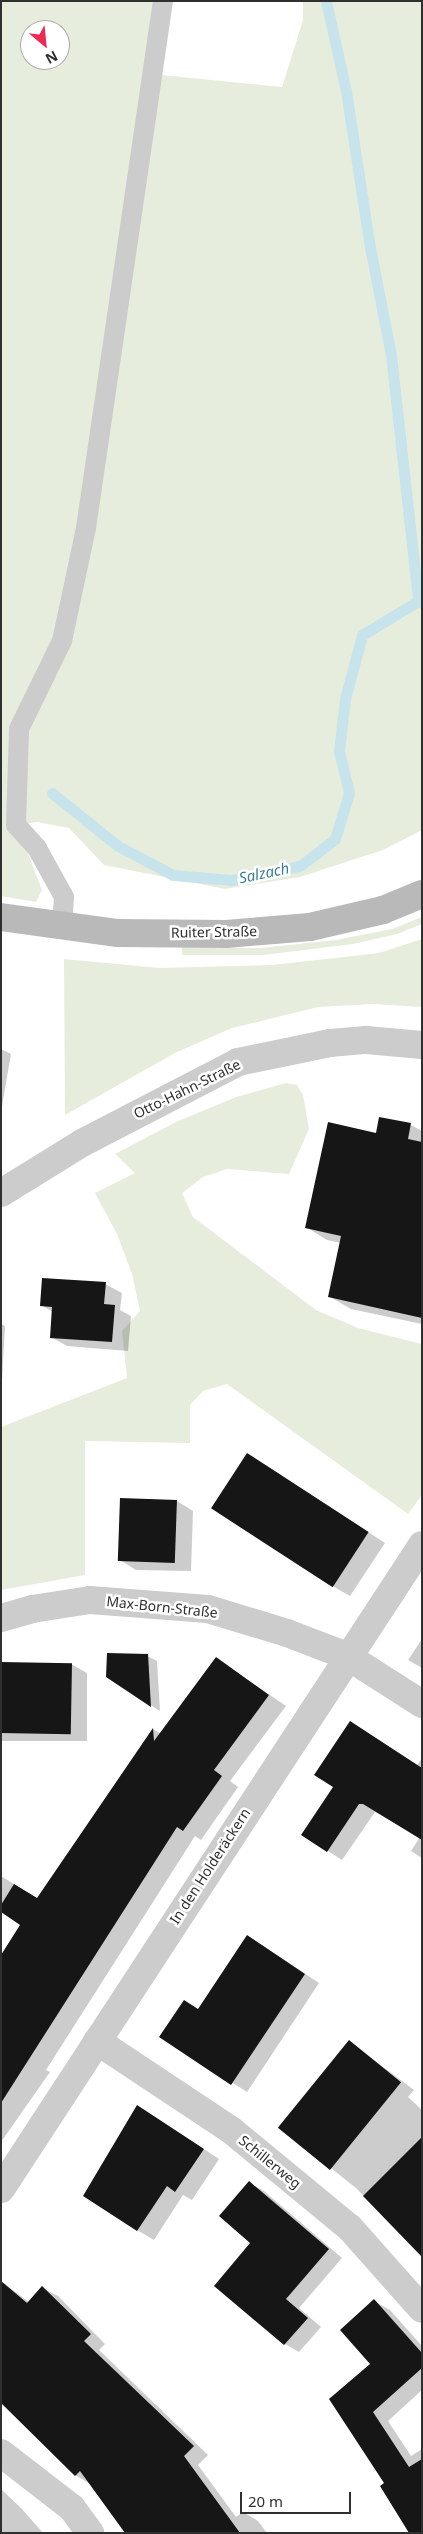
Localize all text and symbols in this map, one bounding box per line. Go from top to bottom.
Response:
north arrow [20,20,70,70]
text: N [42,47,61,69]
water label: Salzach [237,859,291,887]
street label: Ruiter Straße [171,923,257,941]
street label: Otto-Hahn-Straße [131,1056,243,1122]
street label: Max-Born-Straße [106,1593,218,1621]
street label: In den Holderäckern [166,1805,254,1927]
street label: Schillerweg [236,2132,304,2192]
scale bar [243,2482,354,2514]
text: 20 m [248,2491,283,2511]

